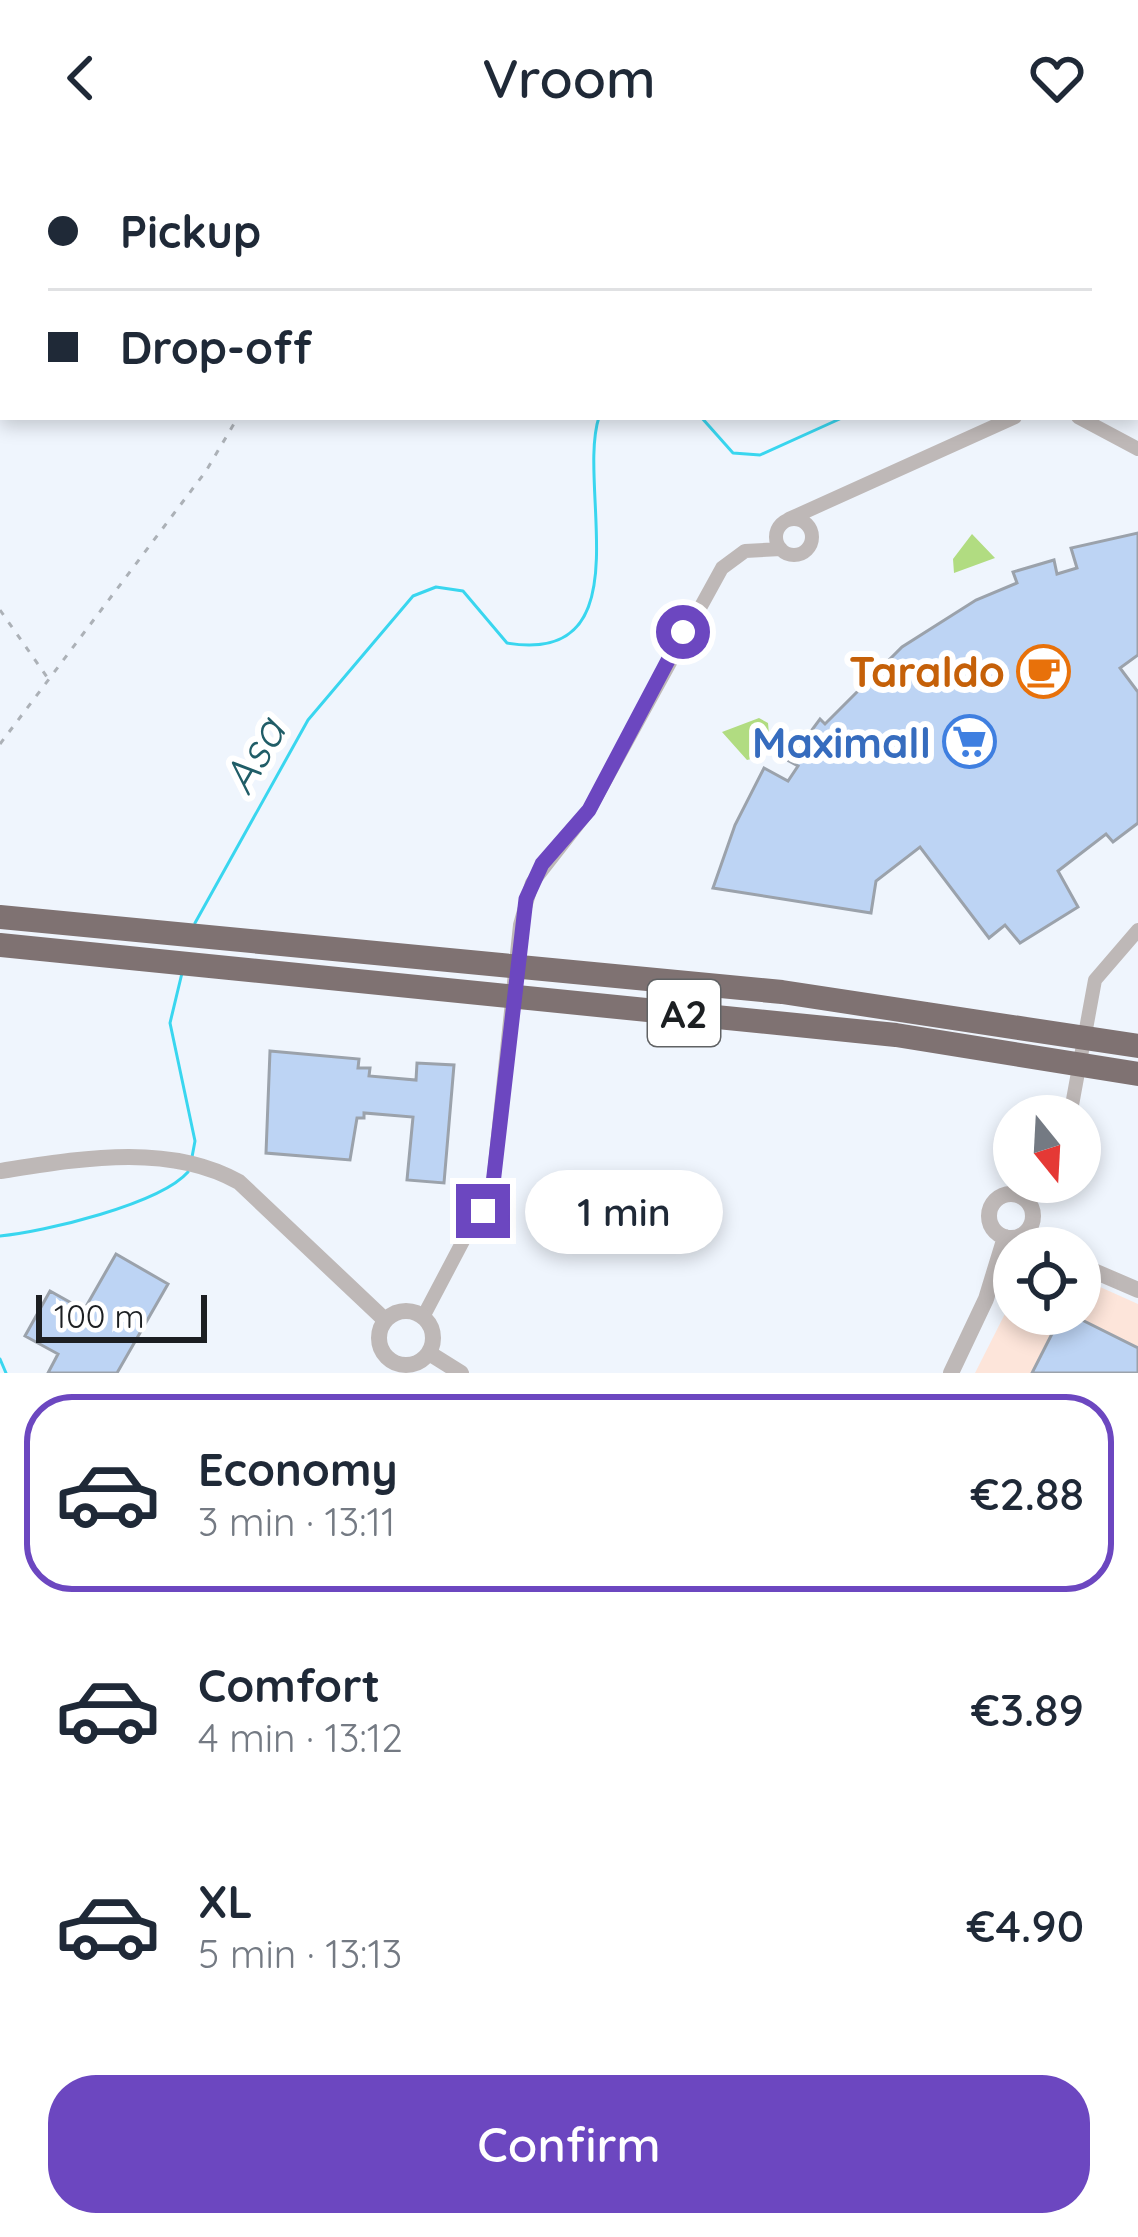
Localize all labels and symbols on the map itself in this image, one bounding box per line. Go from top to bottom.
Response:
route start [656,605,710,659]
cafe icon: Taraldo [1016,643,1072,699]
place label: Taraldo [849,645,1005,698]
water label: Asa [209,705,298,803]
supermarket icon: Maximall [942,714,998,770]
place label: Maximall [752,716,931,769]
road number: A2 [648,980,720,1046]
north arrow [993,1095,1101,1203]
callout: 1 min [525,1169,723,1253]
route end [456,1184,510,1238]
scale bar [36,1289,207,1342]

